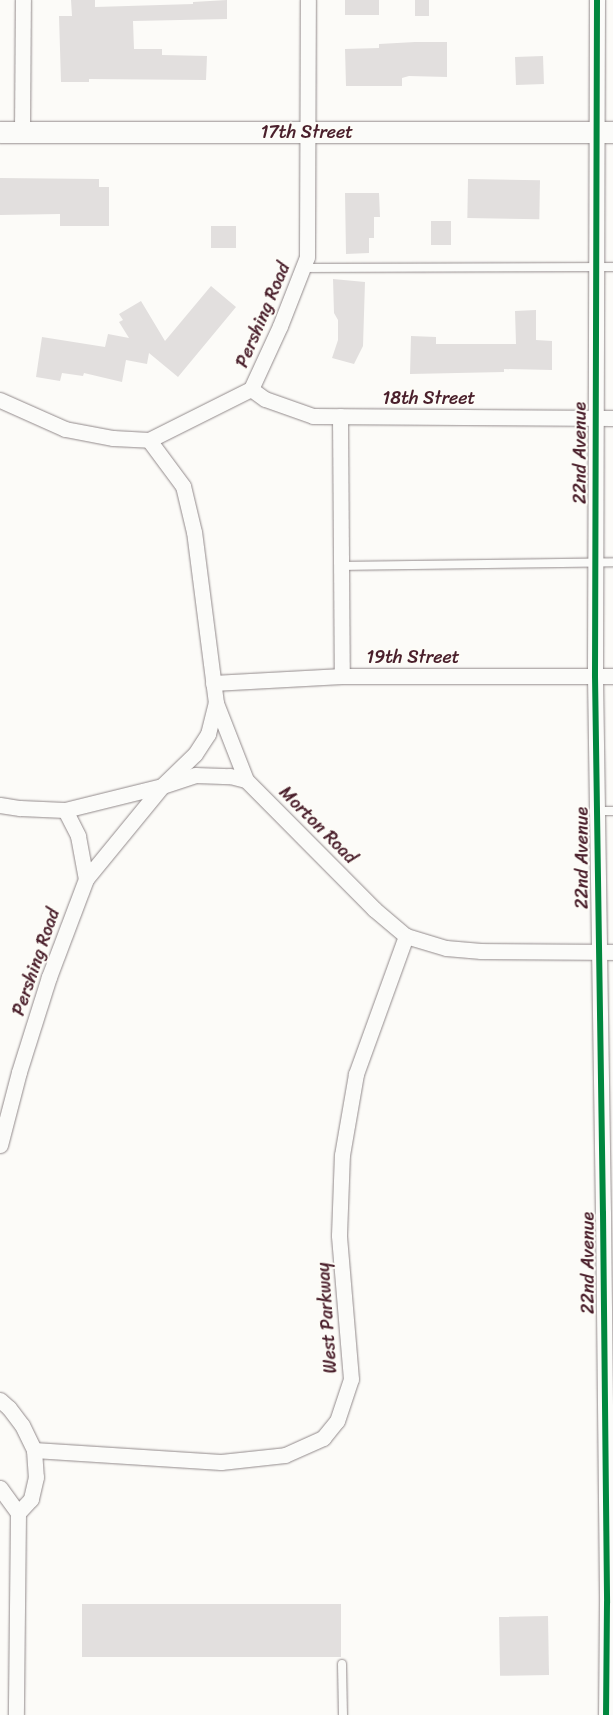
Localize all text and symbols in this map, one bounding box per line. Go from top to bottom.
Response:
street label: 17th Street [261,121,353,143]
street label: Pershing Road [231,259,295,371]
street label: 18th Street [383,387,475,409]
street label: 22nd Avenue [569,402,591,504]
street label: 19th Street [366,646,460,668]
street label: Morton Road [275,782,361,868]
street label: 22nd Avenue [571,807,593,909]
street label: Pershing Road [8,905,64,1019]
street label: 22nd Avenue [577,1212,599,1314]
street label: West Parkway [312,1262,342,1374]

